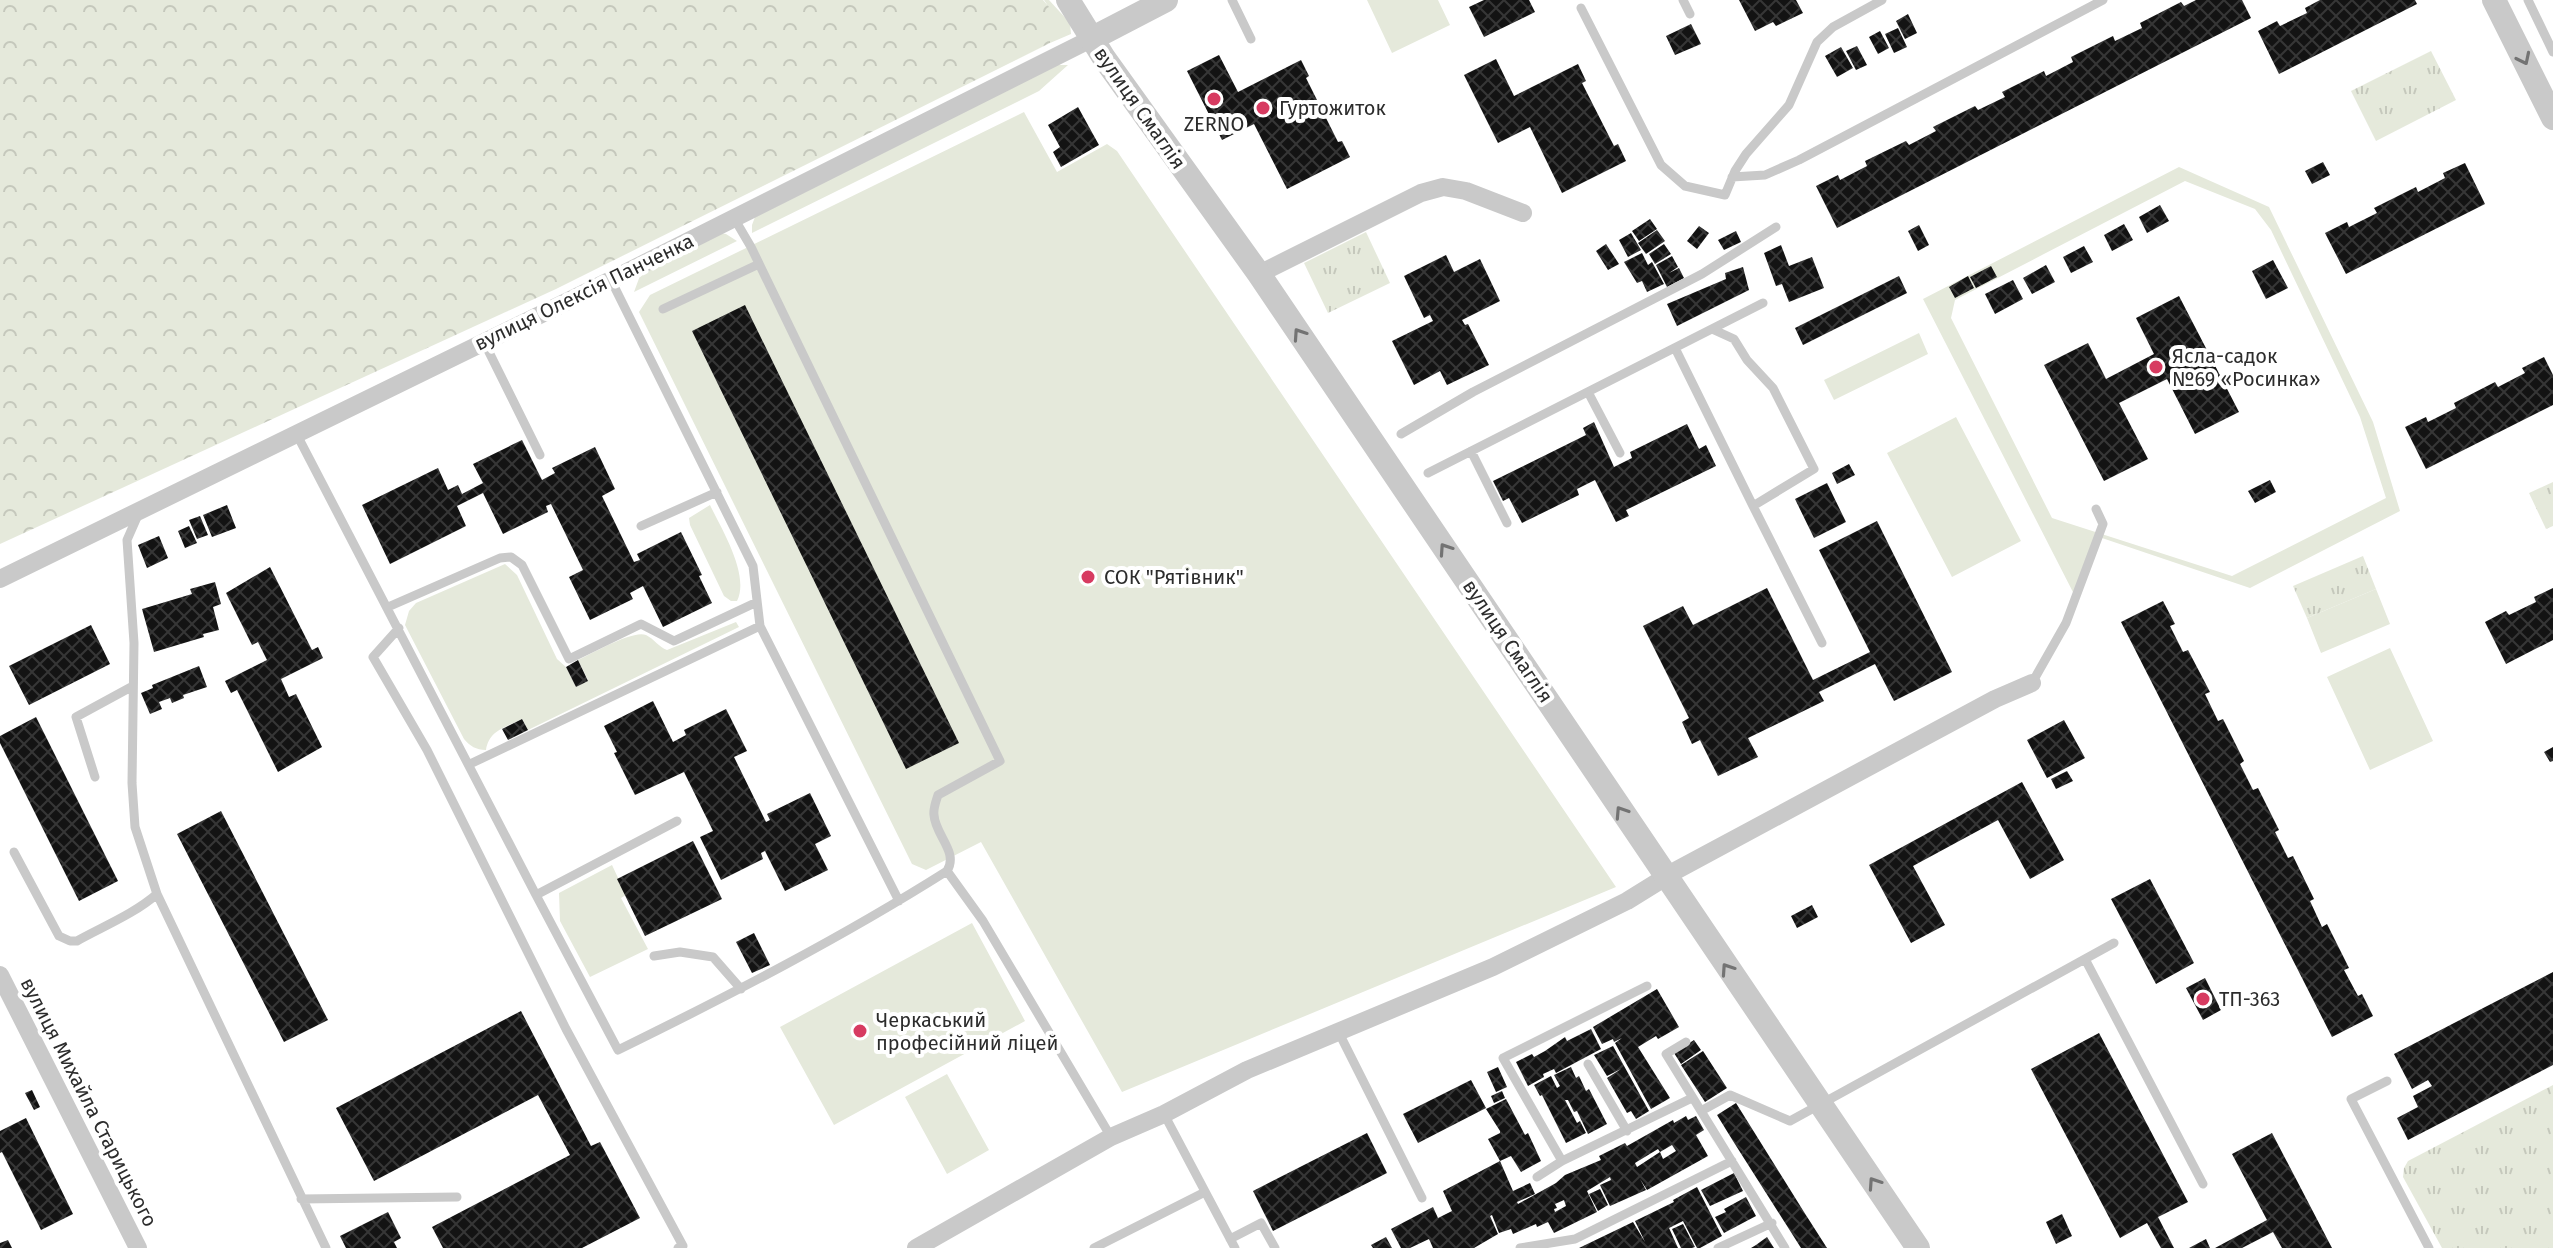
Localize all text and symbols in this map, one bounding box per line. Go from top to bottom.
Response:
street label: вулиця Смаглія [1089,42,1191,174]
one-way arrow [2514,50,2529,65]
marker: ZERNO [1205,90,1223,108]
place label: Гуртожиток [1279,96,1386,120]
marker: Гуртожиток [1254,99,1272,117]
place label: ZERNO [1184,112,1244,136]
street label: вулиця Олексія Панченка [470,228,698,356]
one-way arrow [1294,329,1309,343]
place label: Ясла-садок №69 «Росинка» [2172,344,2321,391]
marker: Ясла-садок №69 «Росинка» [2147,358,2165,376]
one-way arrow [1440,544,1455,558]
place label: СОК "Рятівник" [1104,565,1244,589]
marker: СОК "Рятівник" [1079,568,1097,586]
street label: вулиця Смаглія [1458,575,1558,707]
one-way arrow [1616,806,1631,820]
one-way arrow [1722,963,1737,977]
street label: вулиця Михайла Старицького [16,973,162,1231]
place label: ТП-363 [2219,987,2280,1011]
marker: ТП-363 [2194,990,2212,1008]
place label: Черкаський професійний ліцей [876,1008,1059,1055]
marker: Черкаський професійний ліцей [851,1022,869,1040]
one-way arrow [1869,1178,1884,1192]

